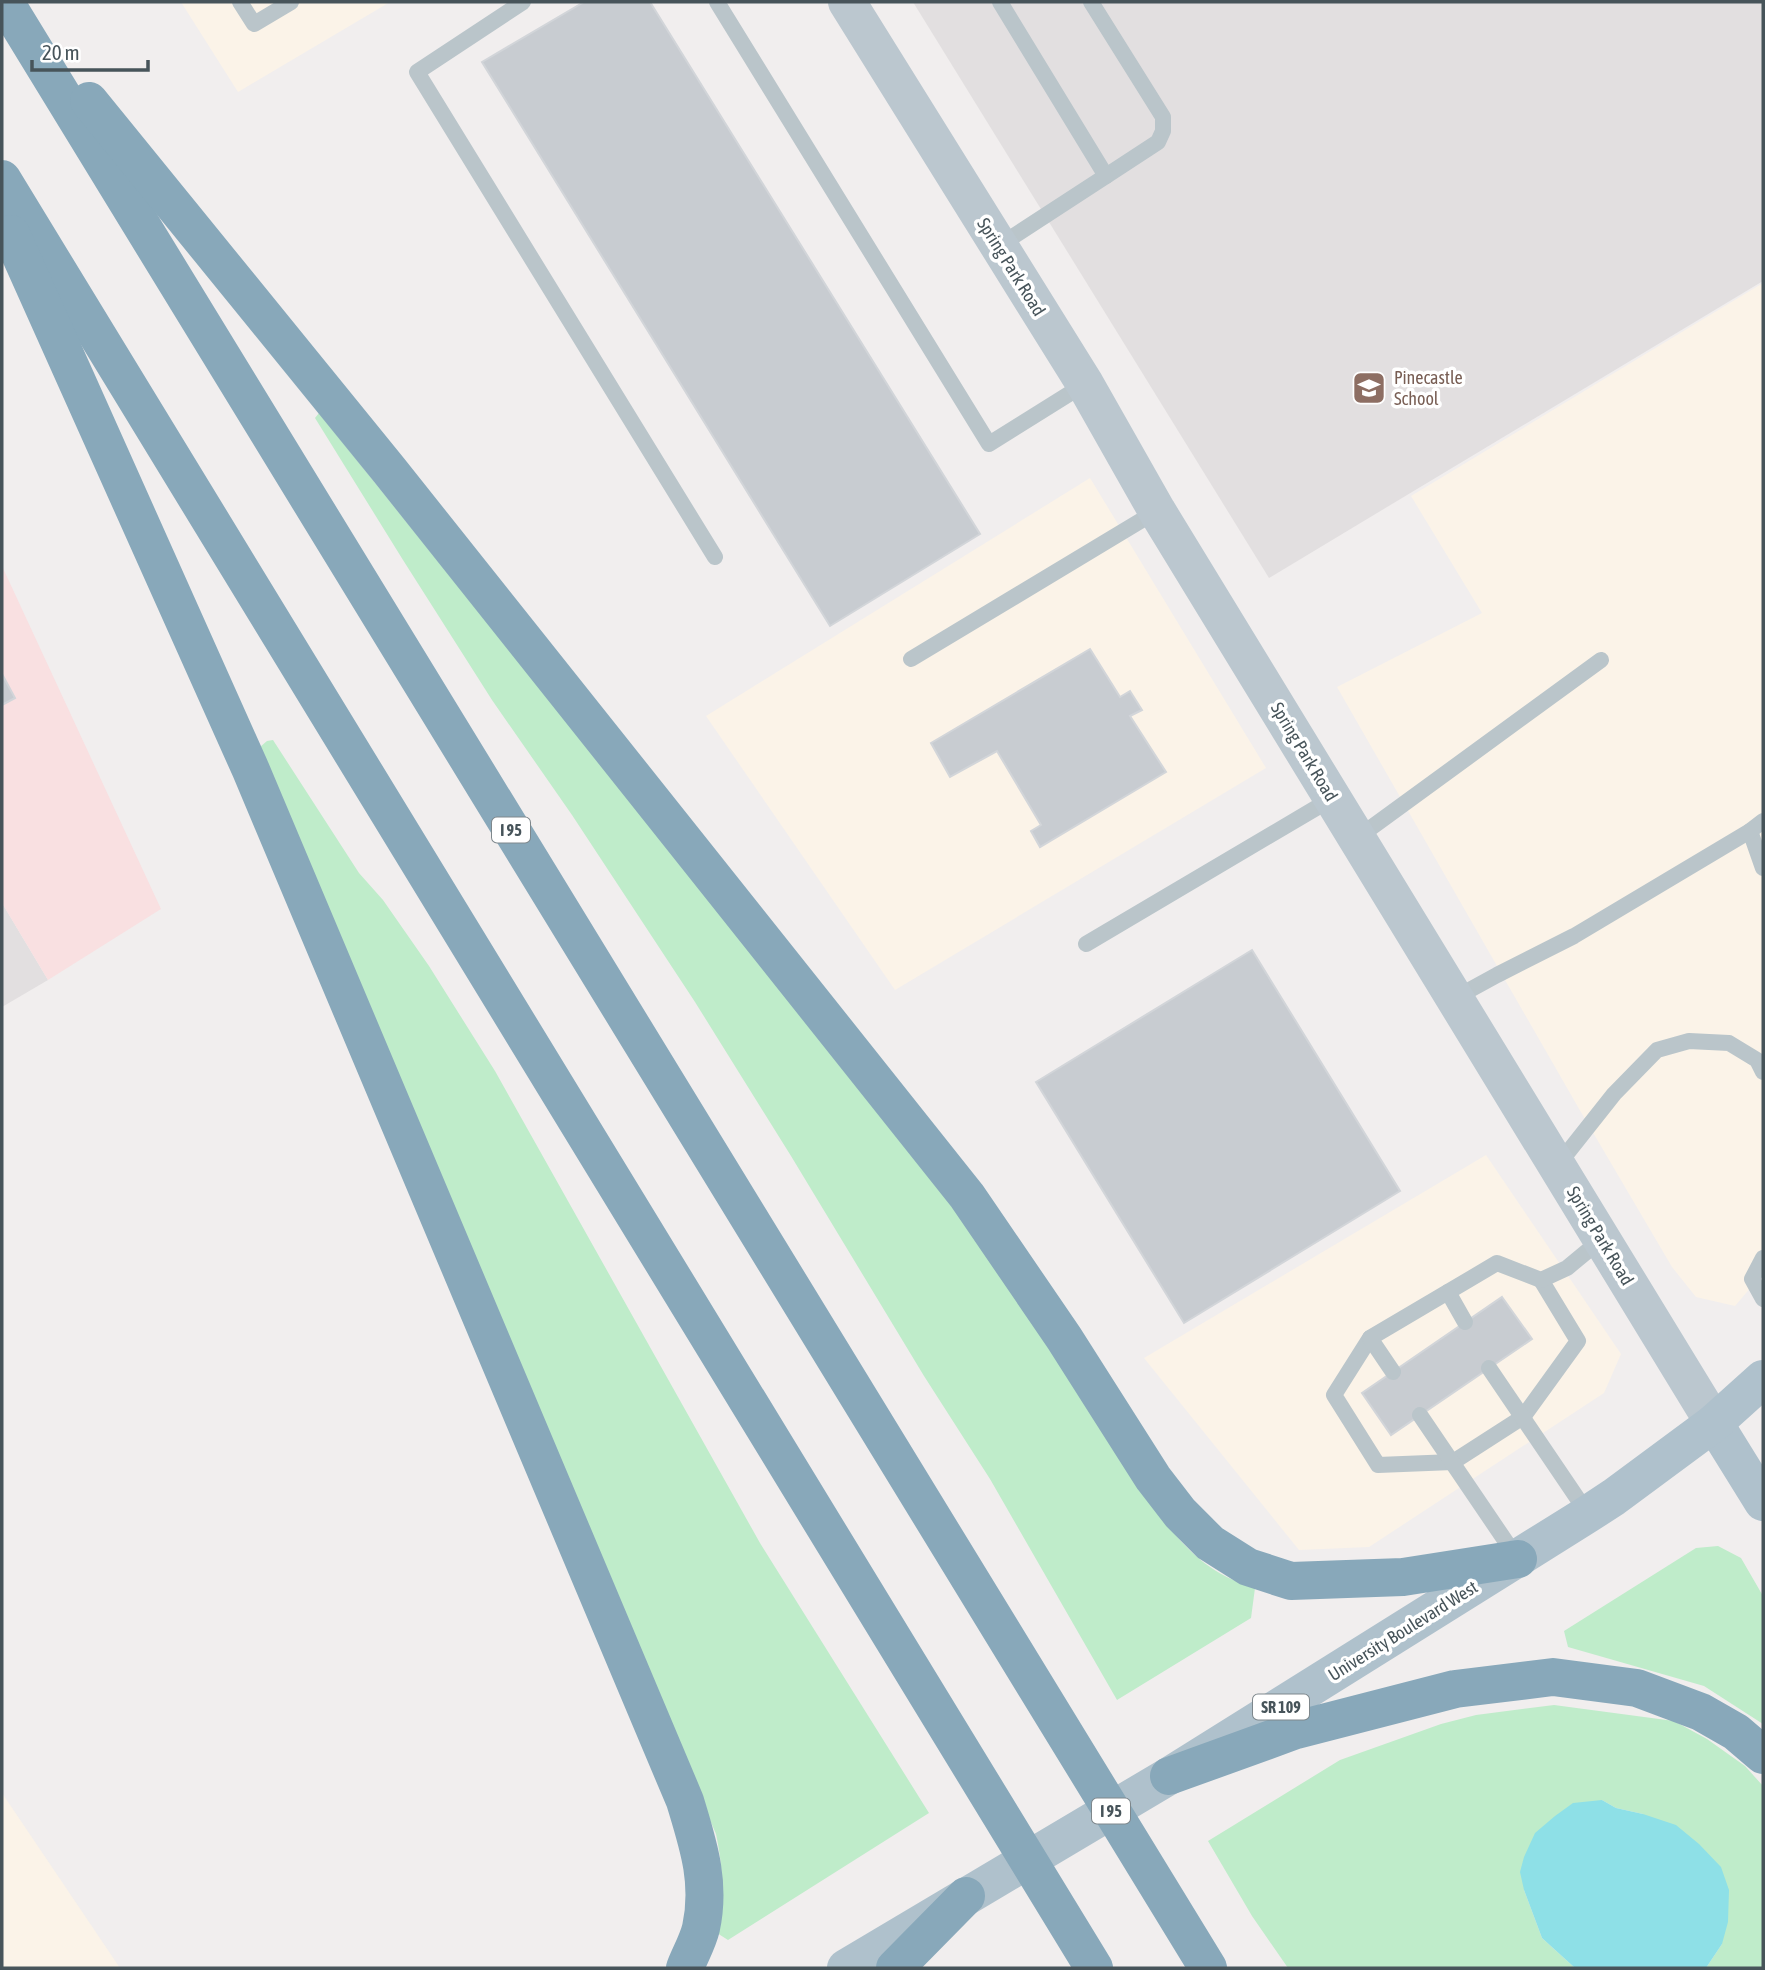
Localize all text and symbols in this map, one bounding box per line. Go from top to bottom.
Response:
scale bar [32,28,147,72]
text: 20 m [42,40,80,64]
street label: Spring Park Road [973,214,1050,320]
place label: Pinecastle School [1394,367,1463,409]
school or university icon: Pinecastle School [1350,369,1388,407]
street label: Spring Park Road [1267,699,1342,805]
road number: I 95 [492,818,530,842]
street label: Spring Park Road [1563,1183,1638,1289]
street label: University Boulevard West [1324,1576,1481,1685]
road number: SR 109 [1253,1694,1309,1720]
road number: I 95 [1092,1798,1130,1824]

